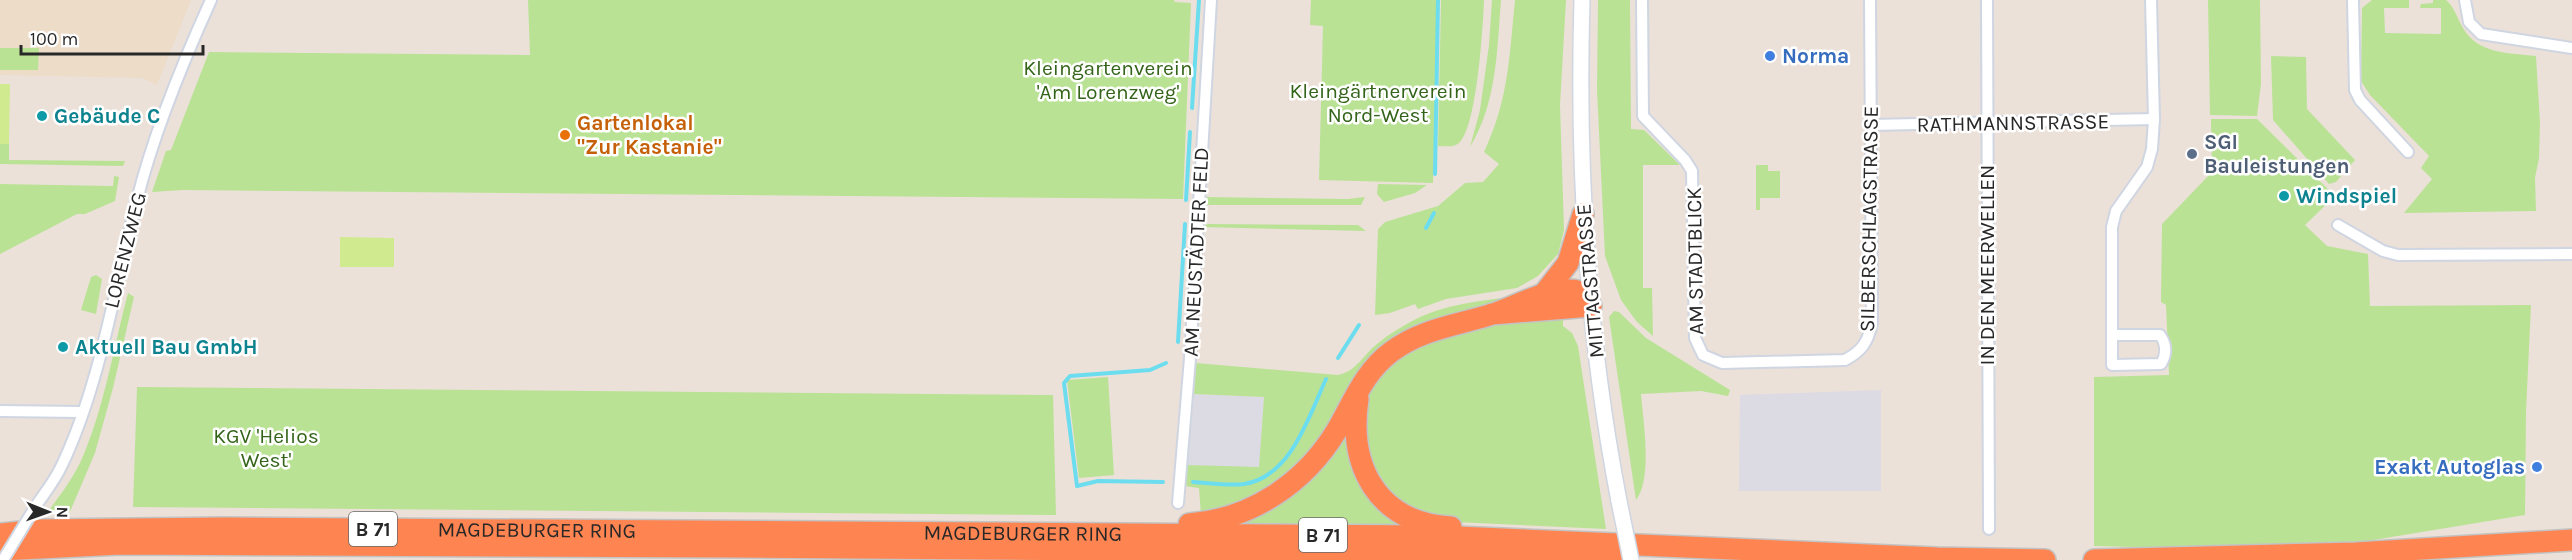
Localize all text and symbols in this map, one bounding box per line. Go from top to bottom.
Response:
scale bar [21,18,202,56]
text: 100 m [30,28,78,50]
place label: Norma [1782,44,1849,68]
marker: Norma [1763,49,1777,63]
park label: Kleingartenverein 'Am Lorenzweg' [1023,56,1193,104]
park label: Kleingärtnerverein Nord-West [1290,79,1466,127]
place label: Gebäude C [54,104,160,128]
street label: SILBERSCHLAGSTRASSE [1855,106,1883,332]
marker: Gebäude C [35,109,49,123]
street label: RATHMANNSTRASSE [1917,109,2109,137]
place label: Gartenlokal "Zur Kastanie" [577,111,722,159]
marker: Gartenlokal "Zur Kastanie" [558,128,572,142]
place label: SGI Bauleistungen [2204,130,2350,178]
street label: AM NEUSTÄDTER FELD [1179,147,1213,357]
marker: SGI Bauleistungen [2185,147,2199,161]
street label: IN DEN MEERWELLEN [1975,165,1999,365]
place label: Windspiel [2296,184,2397,208]
street label: AM STADTBLICK [1682,187,1708,335]
street label: LORENZWEG [99,189,151,311]
marker: Windspiel [2277,189,2291,203]
street label: MITTAGSTRASSE [1571,203,1609,359]
place label: Aktuell Bau GmbH [75,335,257,359]
marker: Aktuell Bau GmbH [56,340,70,354]
park label: KGV 'Helios West' [213,424,319,472]
place label: Exakt Autoglas [2374,455,2525,479]
marker: Exakt Autoglas [2530,460,2544,474]
north arrow [18,482,78,542]
text: N [53,506,72,518]
road number: B 71 [349,512,397,546]
street label: MAGDEBURGER RING [437,517,636,543]
road number: B 71 [1299,518,1347,552]
street label: MAGDEBURGER RING [923,521,1122,546]

